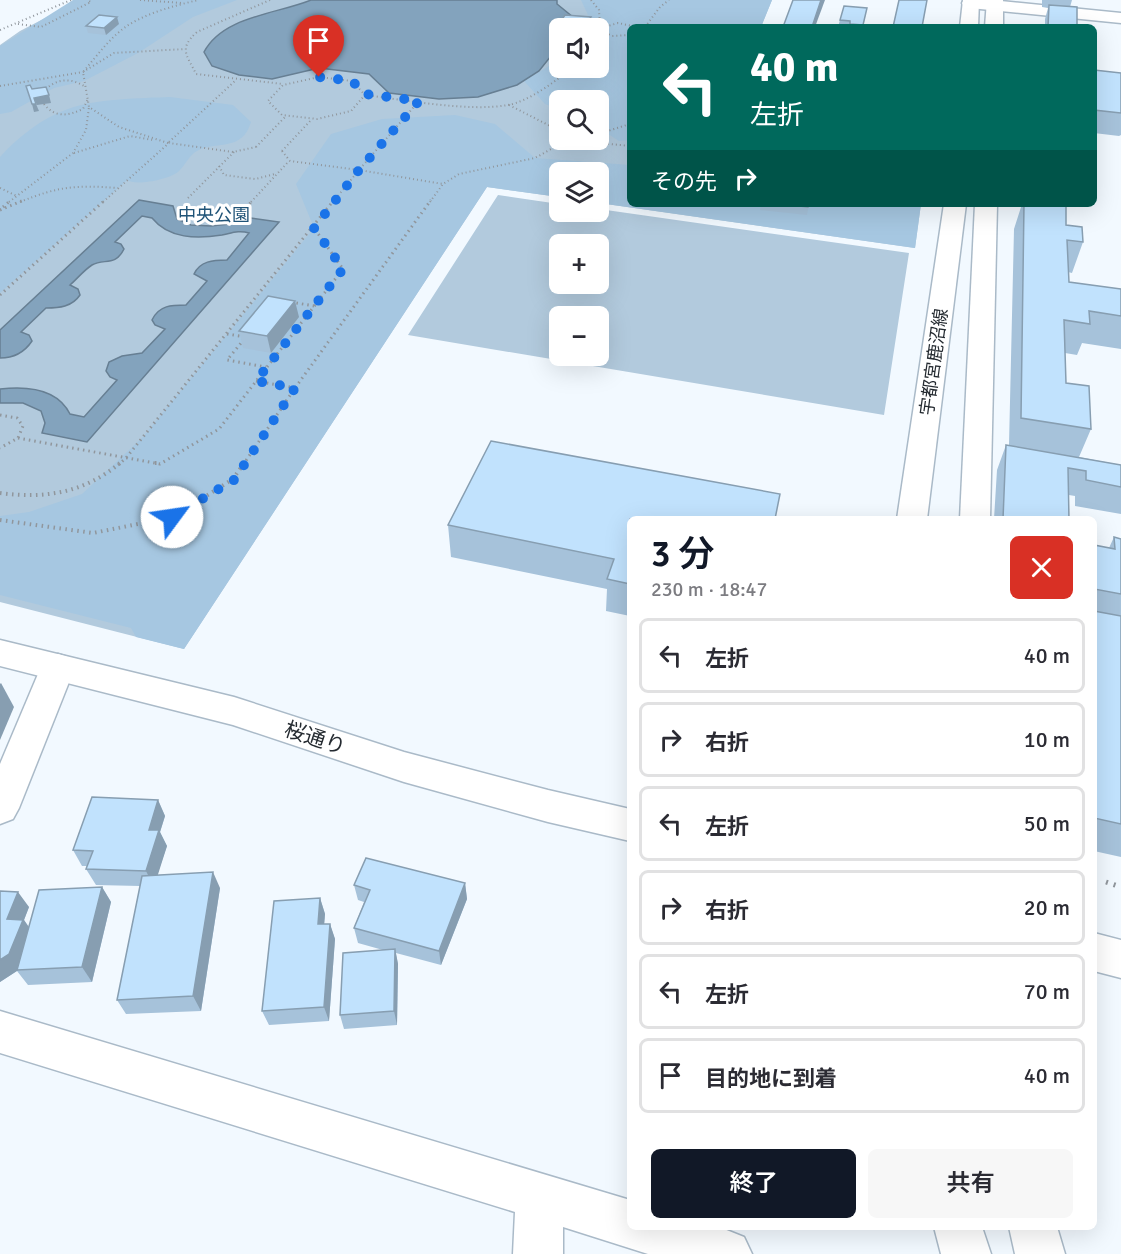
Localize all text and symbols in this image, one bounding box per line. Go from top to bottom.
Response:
pin [293,15,344,77]
map controls [549,18,609,366]
button: sound [549,18,609,78]
icon: arrive [302,24,335,57]
text: 40 m [750,42,839,93]
icon: left [651,48,729,126]
button: search [549,90,609,150]
text: 左折 [750,99,804,132]
button: layers [549,162,609,222]
icon: right [729,162,762,195]
text: その先 [651,168,717,195]
park label: 中央公園 [178,204,250,226]
button: + [549,234,609,294]
button: − [549,306,609,366]
street label: 宇都宮鹿沼線 [916,307,952,417]
position arrow [140,485,204,549]
text: 3 分 [651,532,714,577]
button: close [1010,536,1073,599]
text: 230 m · 18:47 [651,577,767,602]
icon: left [654,639,687,672]
text: 40 m [1024,642,1070,669]
text: 左折 [705,645,749,672]
street label: 桜通り [281,716,349,760]
icon: right [654,723,687,756]
text: 10 m [1024,726,1070,753]
text: 右折 [705,729,749,756]
icon: left [654,807,687,840]
text: 50 m [1024,810,1070,837]
text: 左折 [705,813,749,840]
icon: right [654,891,687,924]
text: 20 m [1024,894,1070,921]
text: 右折 [705,897,749,924]
icon: left [654,975,687,1008]
text: 70 m [1024,978,1070,1005]
text: 左折 [705,981,749,1008]
icon: arrive [654,1059,687,1092]
text: 40 m [1024,1062,1070,1089]
text: 目的地に到着 [705,1065,837,1092]
button: 終了 [651,1149,856,1218]
button: 共有 [868,1149,1073,1218]

